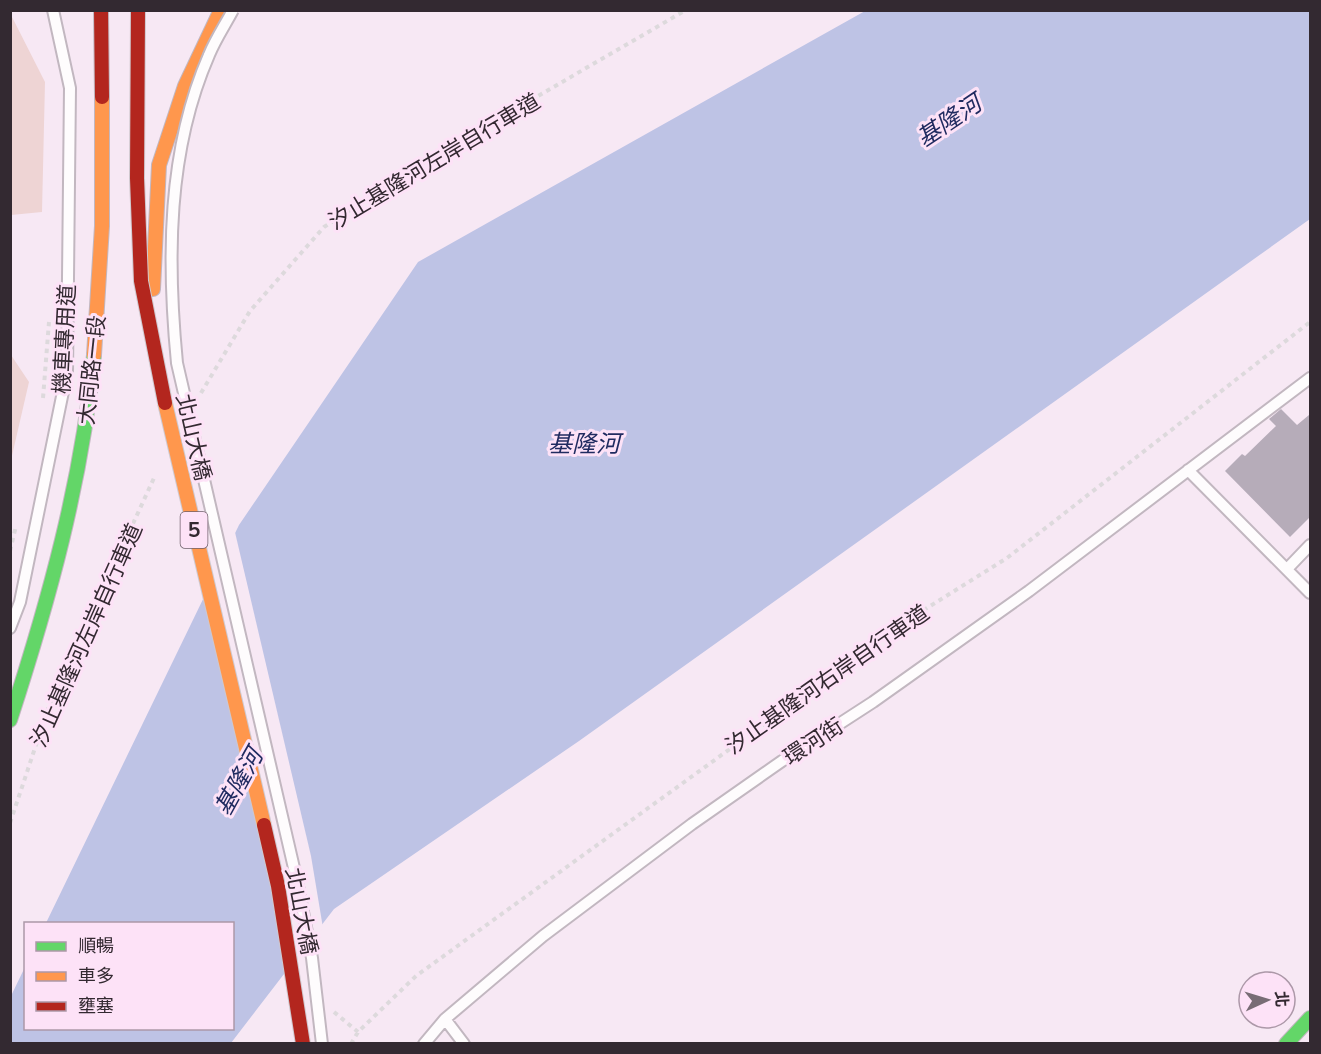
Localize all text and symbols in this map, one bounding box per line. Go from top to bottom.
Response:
water label: 基隆河 [910,85,990,153]
street label: 汐止基隆河左岸自行車道 [323,87,545,235]
street label: 機車專用道 [47,283,81,395]
street label: 大同路一段 [71,314,111,426]
street label: 北山大橋 [170,391,218,483]
water label: 基隆河 [548,428,624,458]
road number: 5 [180,512,208,548]
street label: 汐止基隆河左岸自行車道 [24,519,148,751]
street label: 汐止基隆河右岸自行車道 [720,598,934,760]
street label: 環河街 [778,711,848,771]
water label: 基隆河 [208,739,271,820]
street label: 北山大橋 [280,865,324,957]
legend [24,922,234,1030]
text: 順暢 [78,934,114,957]
text: 車多 [78,964,114,987]
north arrow [1237,970,1297,1030]
text: 北 [1271,990,1292,1008]
text: 壅塞 [78,994,114,1017]

